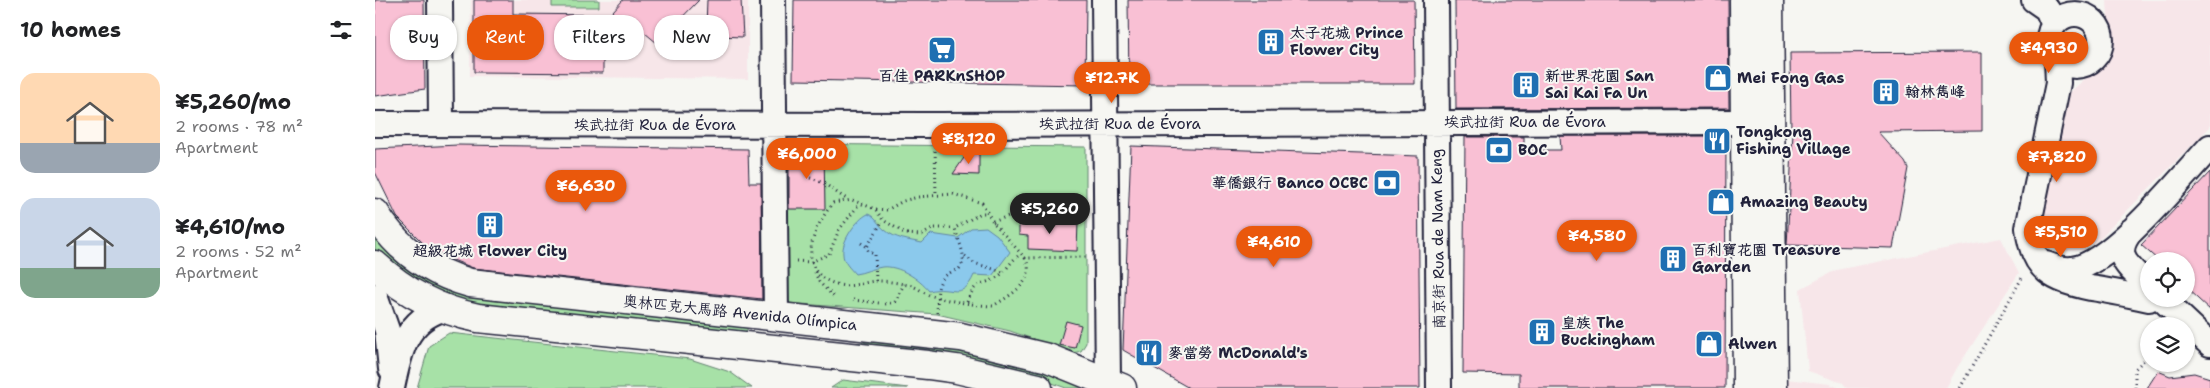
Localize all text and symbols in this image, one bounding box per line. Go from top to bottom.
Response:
chip: Buy [390,15,457,60]
chip: Rent [467,15,544,60]
chip: Filters [554,15,644,60]
chip: New [654,15,729,60]
text: 10 homes [20,16,121,44]
icon: filters [327,16,355,44]
place label: 太子花城 Prince Flower City [1290,23,1404,60]
building icon: 太子花城 Prince Flower City [1256,27,1286,57]
pin: ¥4,930 [2008,32,2090,74]
supermarket icon: 百佳 PARKnSHOP [927,35,957,65]
text: ¥4,930 [2020,37,2078,58]
pin: ¥12.7K [1071,62,1153,104]
shop icon: Mei Fong Gas [1703,63,1733,93]
place label: 百佳 PARKnSHOP [879,66,1005,86]
place label: 新世界花園 San Sai Kai Fa Un [1545,66,1654,103]
text: ¥12.7K [1085,67,1139,88]
place label: Mei Fong Gas [1737,68,1844,88]
building icon: 新世界花園 San Sai Kai Fa Un [1511,70,1541,100]
building icon: 翰林雋峰 [1871,77,1901,107]
place label: 翰林雋峰 [1905,82,1965,102]
text: ¥5,260/mo [175,88,291,116]
icon: home [60,93,120,153]
street label: 埃武拉街 Rua de Évora [1444,111,1607,132]
street label: 埃武拉街 Rua de Évora [1039,113,1202,134]
street label: 埃武拉街 Rua de Évora [574,114,737,135]
text: 2 rooms · 78 m² [175,116,303,137]
pin: ¥8,120 [928,122,1010,165]
place label: Tongkong Fishing Village [1736,122,1851,159]
restaurant icon: Tongkong Fishing Village [1702,126,1732,156]
text: ¥8,120 [942,128,996,149]
bank icon: BOC [1484,135,1514,165]
text: Apartment [175,137,258,158]
pin: ¥6,000 [766,138,848,180]
place label: BOC [1518,140,1548,160]
pin: ¥7,820 [2016,140,2098,183]
text: ¥6,000 [777,143,837,164]
text: ¥7,820 [2028,146,2086,167]
street label: 南京街 Rua de Nam Keng [1426,149,1450,329]
bank icon: 華僑銀行 Banco OCBC [1372,168,1402,198]
pin: ¥6,630 [545,170,627,212]
place label: 華僑銀行 Banco OCBC [1212,173,1368,193]
text: ¥6,630 [556,175,616,196]
shop icon: Amazing Beauty [1706,187,1736,217]
pin: ¥5,260 [1009,192,1091,235]
place label: Amazing Beauty [1740,192,1868,212]
text: ¥5,260 [1021,198,1079,219]
building icon: 超級花城 Flower City [475,210,505,240]
text: ¥4,610/mo [175,213,285,241]
pin: ¥5,510 [2020,216,2102,258]
icon: home [60,218,120,278]
pin: ¥4,580 [1556,220,1638,262]
text: ¥5,510 [2035,221,2087,242]
text: ¥4,580 [1568,225,1626,246]
pin: ¥4,610 [1233,226,1315,268]
text: ¥4,610 [1247,231,1301,252]
place label: 百利寶花園 Treasure Garden [1692,240,1841,277]
text: 2 rooms · 52 m² [175,241,302,262]
place label: 超級花城 Flower City [413,241,567,261]
building icon: 百利寶花園 Treasure Garden [1658,244,1688,274]
map controls [2140,252,2195,372]
button: locate [2140,252,2195,307]
text: Apartment [175,262,258,283]
street label: 奧林匹克大馬路 Avenida Olímpica [622,291,859,335]
place label: 皇族 The Buckingham [1561,313,1655,350]
building icon: 皇族 The Buckingham [1527,317,1557,347]
button: layers [2140,317,2195,372]
shop icon: Alwen [1694,329,1724,359]
place label: Alwen [1728,334,1777,354]
restaurant icon: 麥當勞 McDonald's [1134,338,1164,368]
place label: 麥當勞 McDonald's [1168,343,1308,363]

